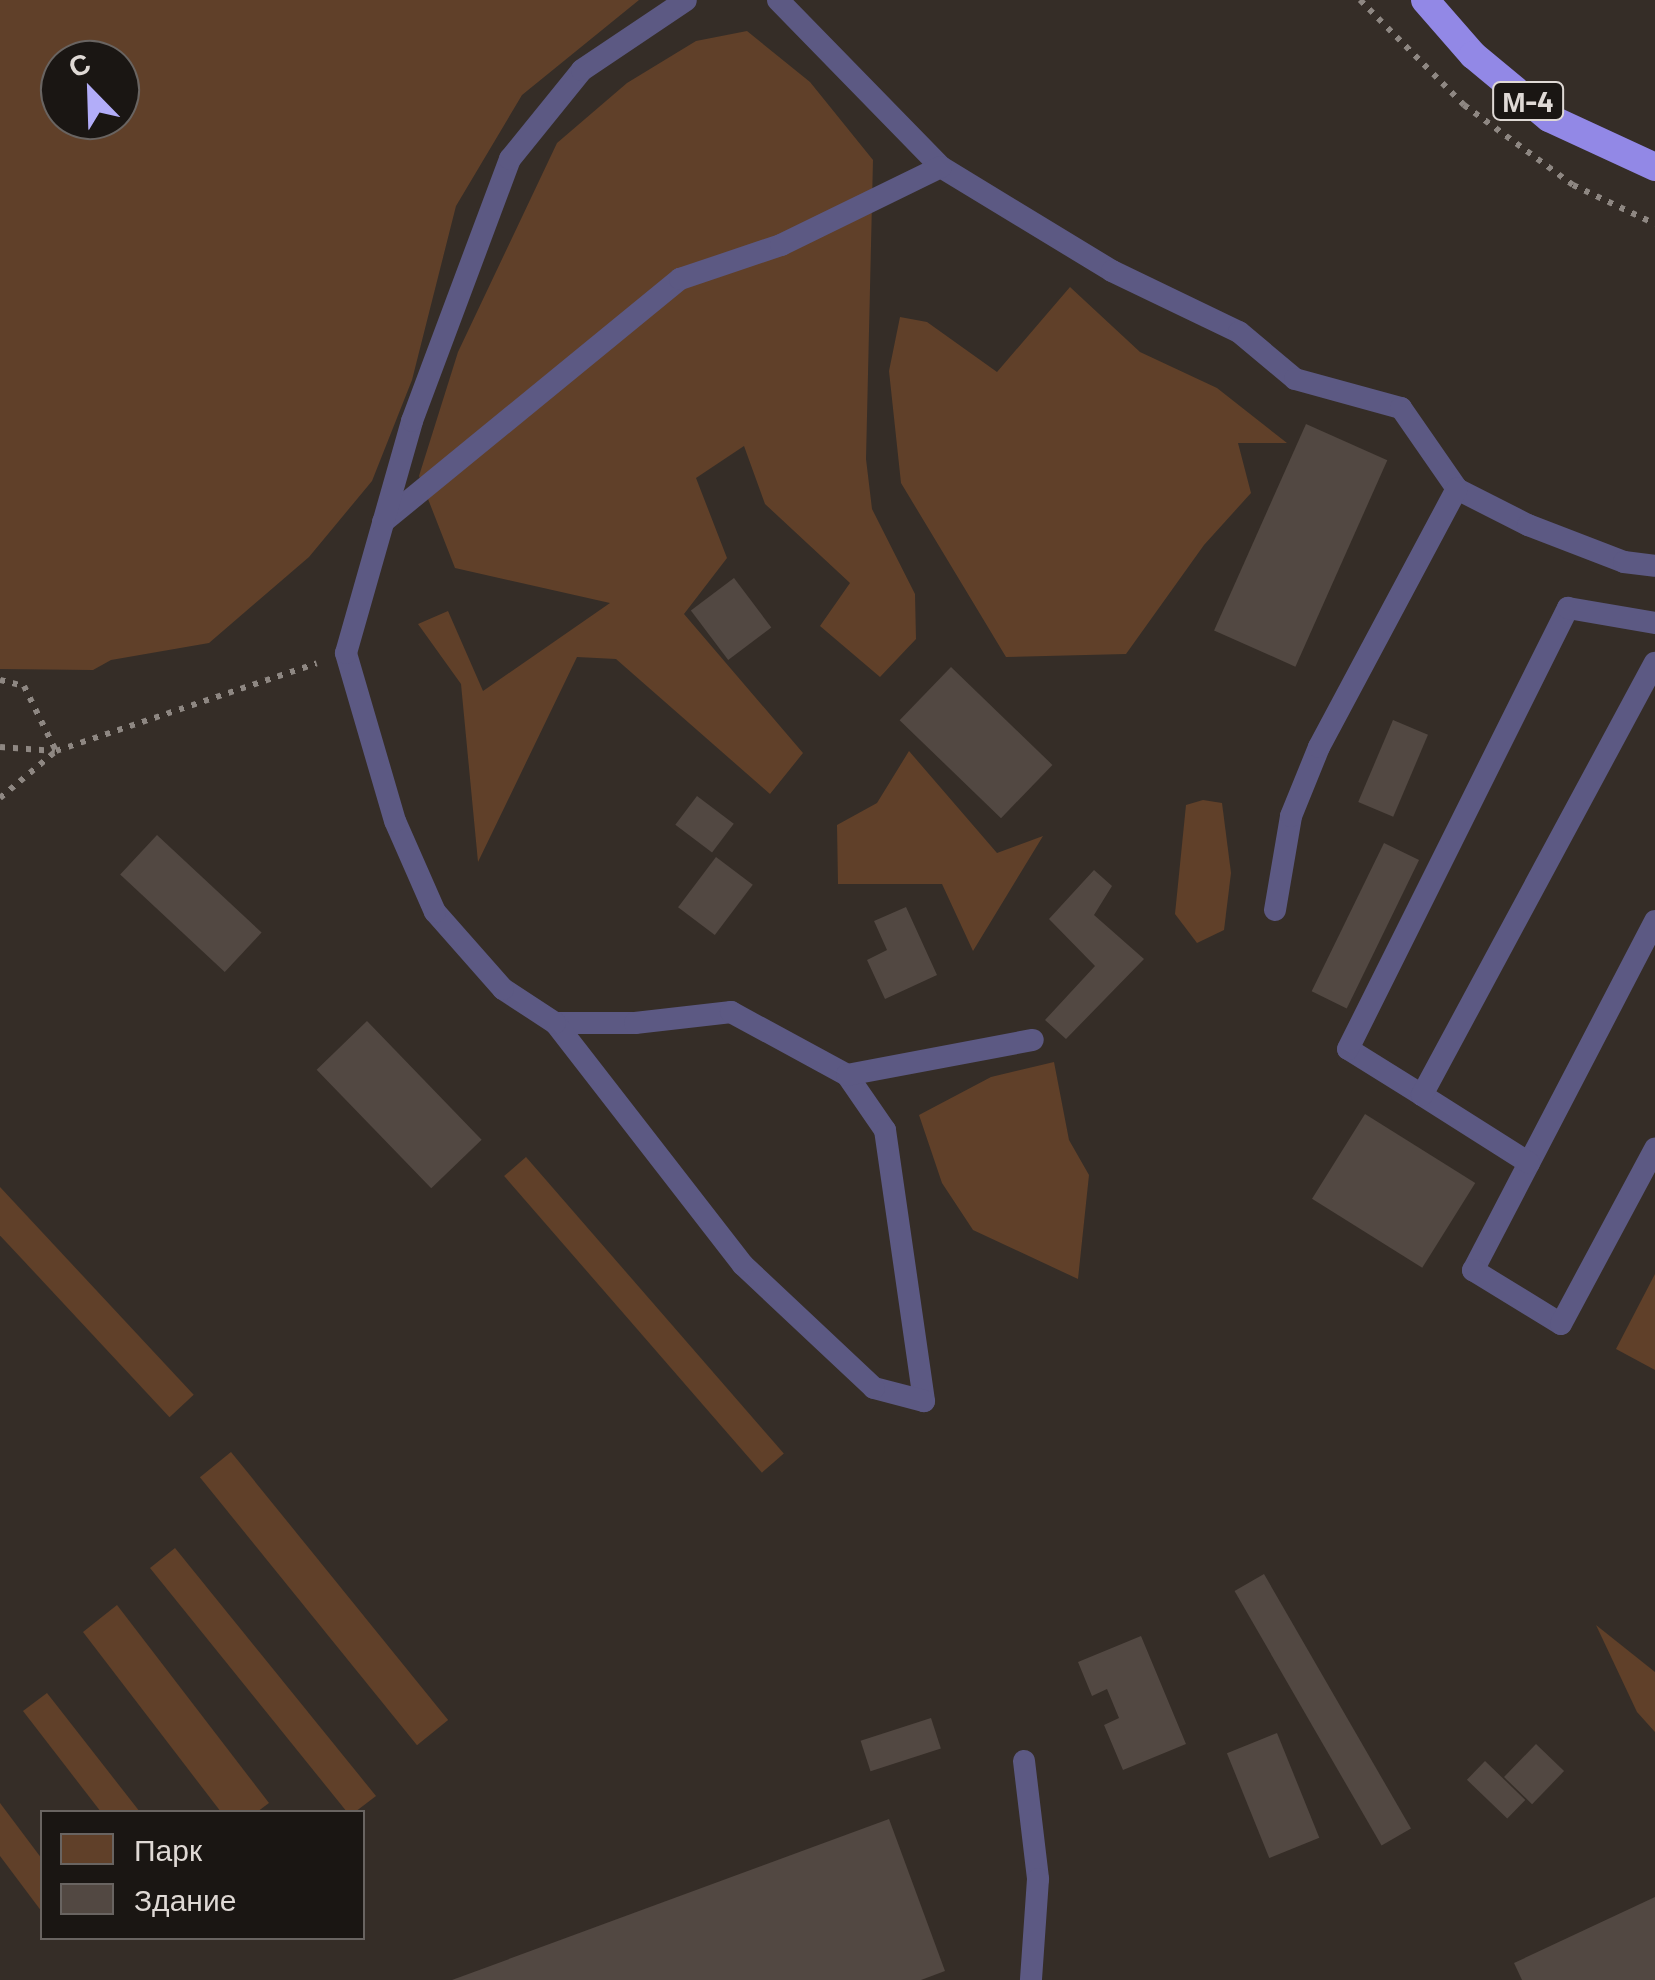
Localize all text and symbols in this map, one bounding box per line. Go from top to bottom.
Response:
north arrow [40,40,140,140]
text: С [63,45,95,84]
road number: М-4 [1490,78,1566,124]
legend [40,1810,365,1940]
text: Парк [134,1831,202,1867]
text: Здание [134,1881,236,1917]

